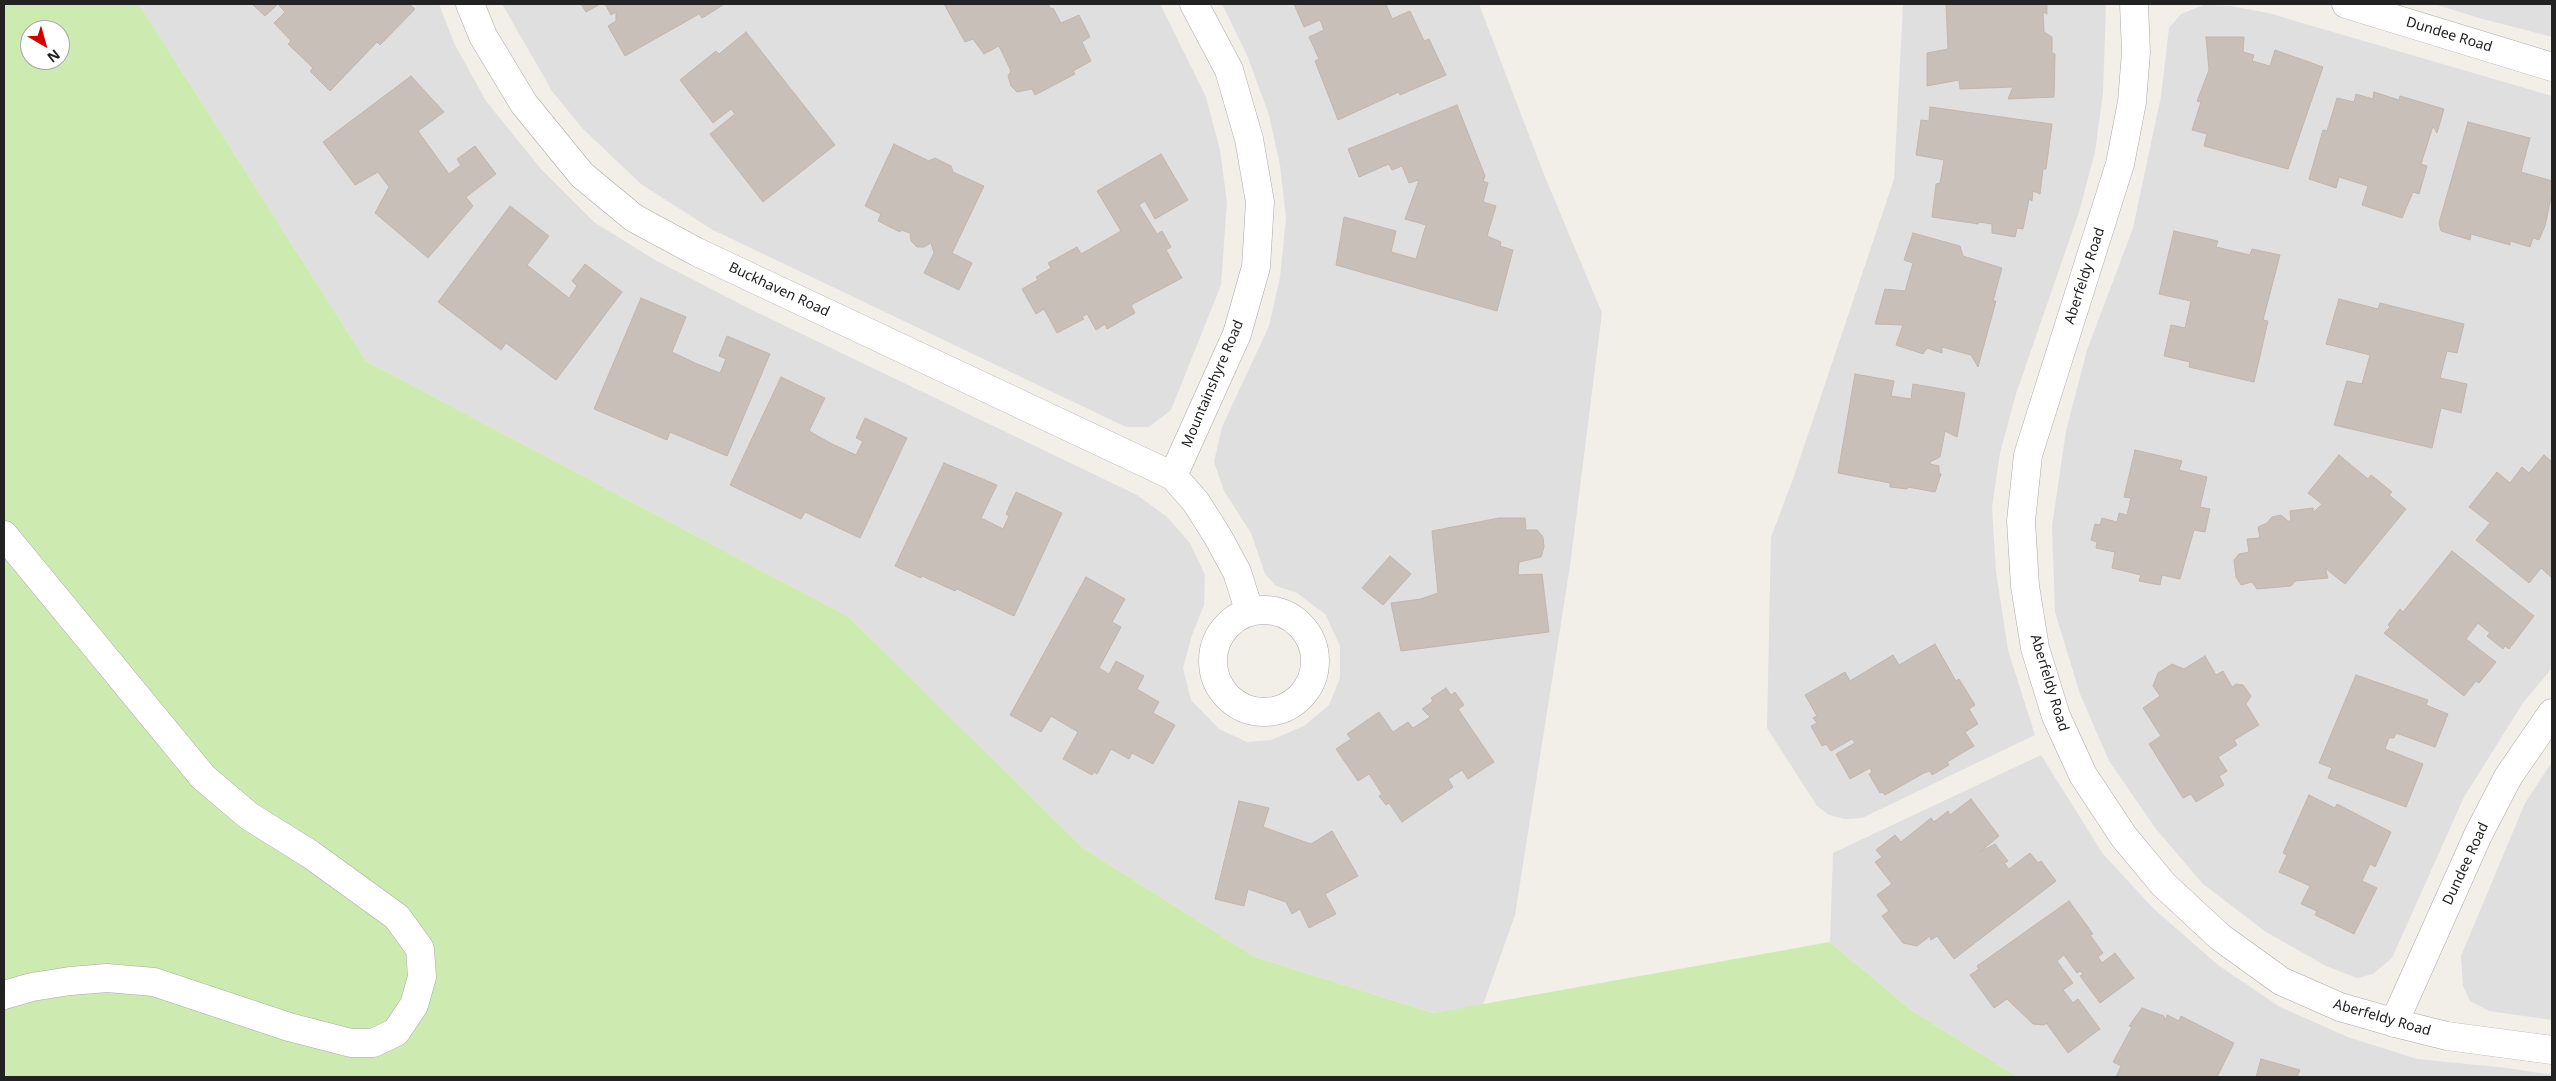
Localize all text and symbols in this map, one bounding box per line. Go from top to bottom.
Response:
street label: Dundee Road [2404,14,2494,56]
north arrow [20,20,70,70]
text: N [44,45,64,67]
street label: Aberfeldy Road [2061,226,2109,326]
street label: Buckhaven Road [726,259,832,321]
street label: Mountainshyre Road [1179,318,1247,450]
street label: Aberfeldy Road [2026,632,2072,734]
street label: Dundee Road [2440,820,2492,908]
street label: Aberfeldy Road [2331,996,2433,1040]

